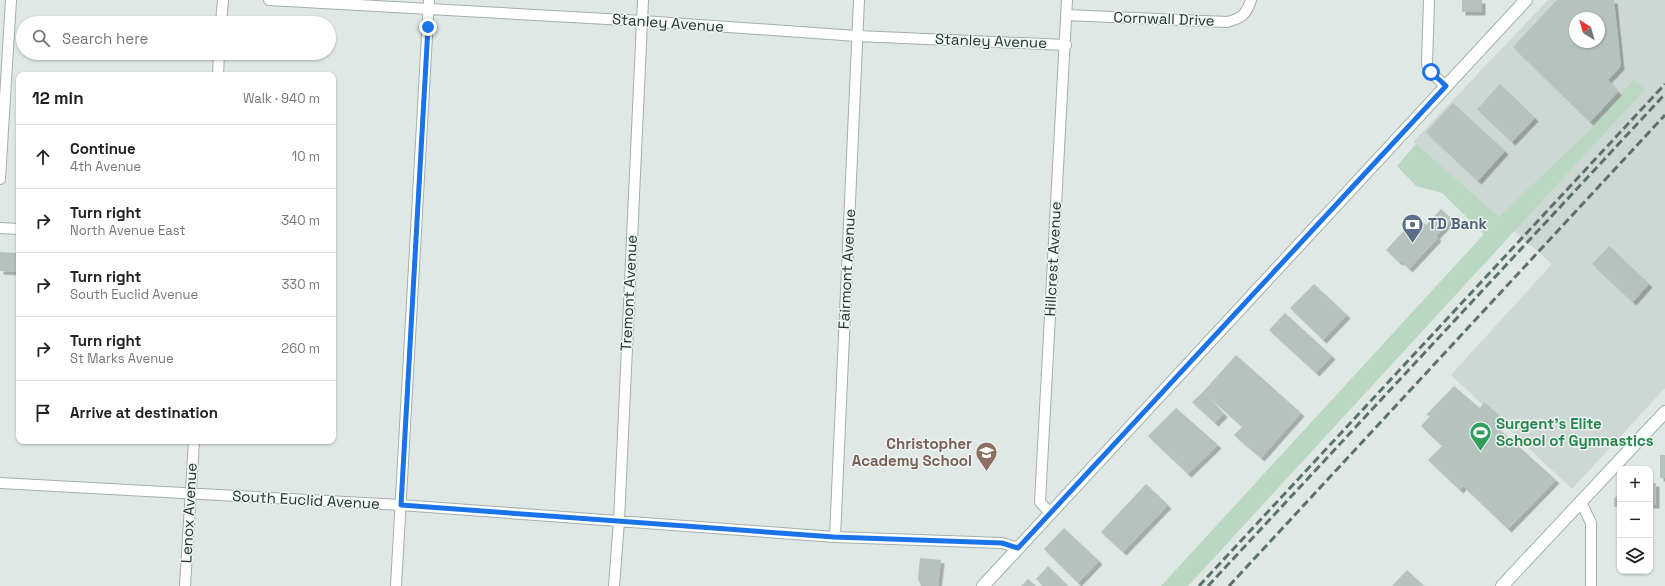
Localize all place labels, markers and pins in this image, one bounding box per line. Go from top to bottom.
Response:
bank icon: TD Bank [1399,211,1425,244]
place label: TD Bank [1428,214,1487,233]
place label: Surgent's Elite School of Gymnastics [1496,414,1654,450]
sports icon: Surgent's Elite School of Gymnastics [1468,420,1494,453]
place label: Christopher Academy School [852,434,972,470]
school or university icon: Christopher Academy School [974,440,1000,473]

